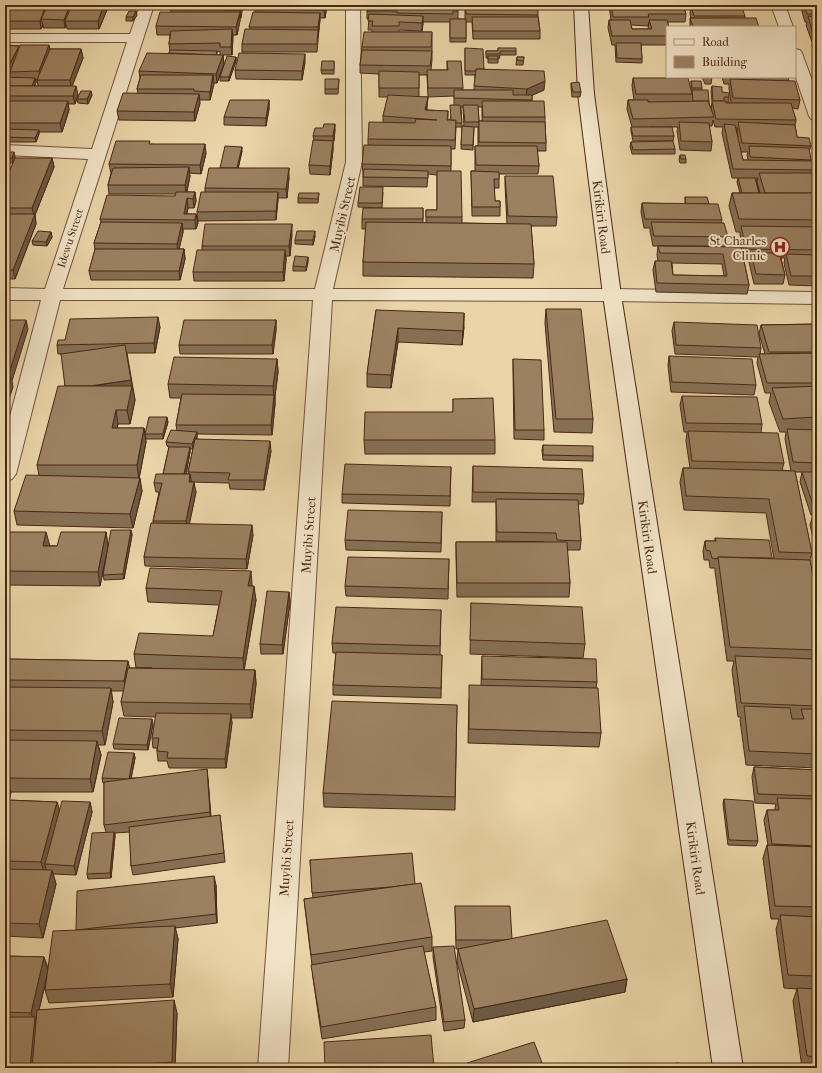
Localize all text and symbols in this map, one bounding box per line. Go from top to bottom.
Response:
legend [666,26,796,78]
text: Road [702,35,729,49]
text: Building [702,55,747,69]
street label: Muyibi Street [326,174,359,253]
street label: Kirikiri Road [590,179,614,256]
street label: Idewu Street [55,207,86,269]
place label: St Charles Clinic [710,233,766,263]
hospital icon: St Charles Clinic [769,236,791,258]
street label: Muyibi Street [298,496,319,574]
street label: Kirikiri Road [635,499,660,576]
street label: Muyibi Street [276,819,297,897]
street label: Kirikiri Road [683,820,708,897]

